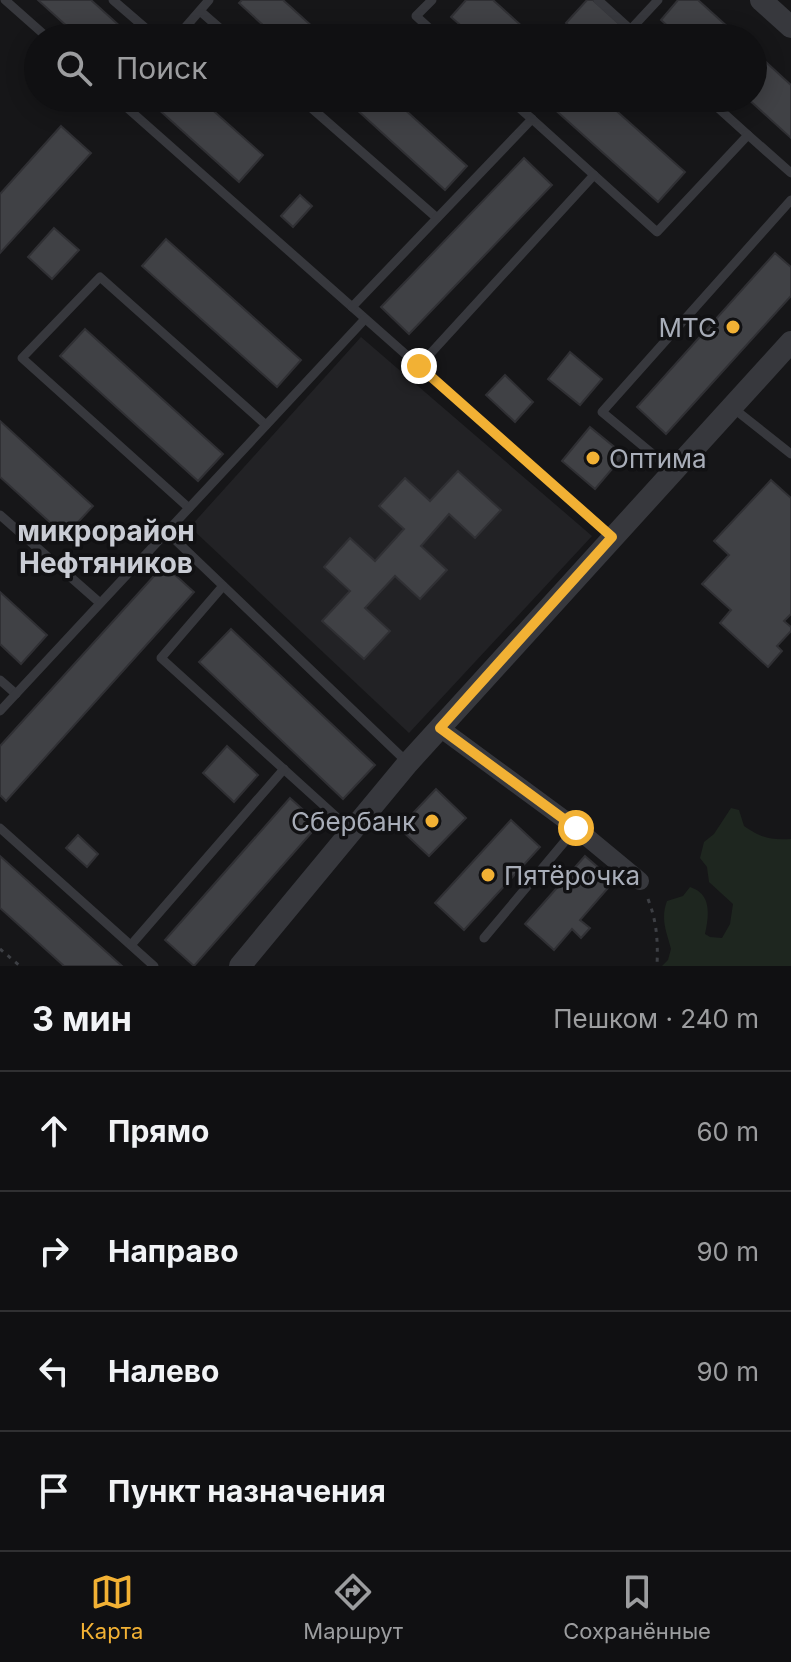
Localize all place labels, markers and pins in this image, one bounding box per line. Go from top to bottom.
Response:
place label: МТС [659,312,717,343]
marker: МТС [724,318,742,336]
place label: Оптима [609,443,707,474]
marker: Оптима [584,449,602,467]
place label: Сбербанк [291,806,416,837]
marker: Сбербанк [423,812,441,830]
place label: Пятёрочка [504,860,640,891]
marker: Пятёрочка [479,866,497,884]

